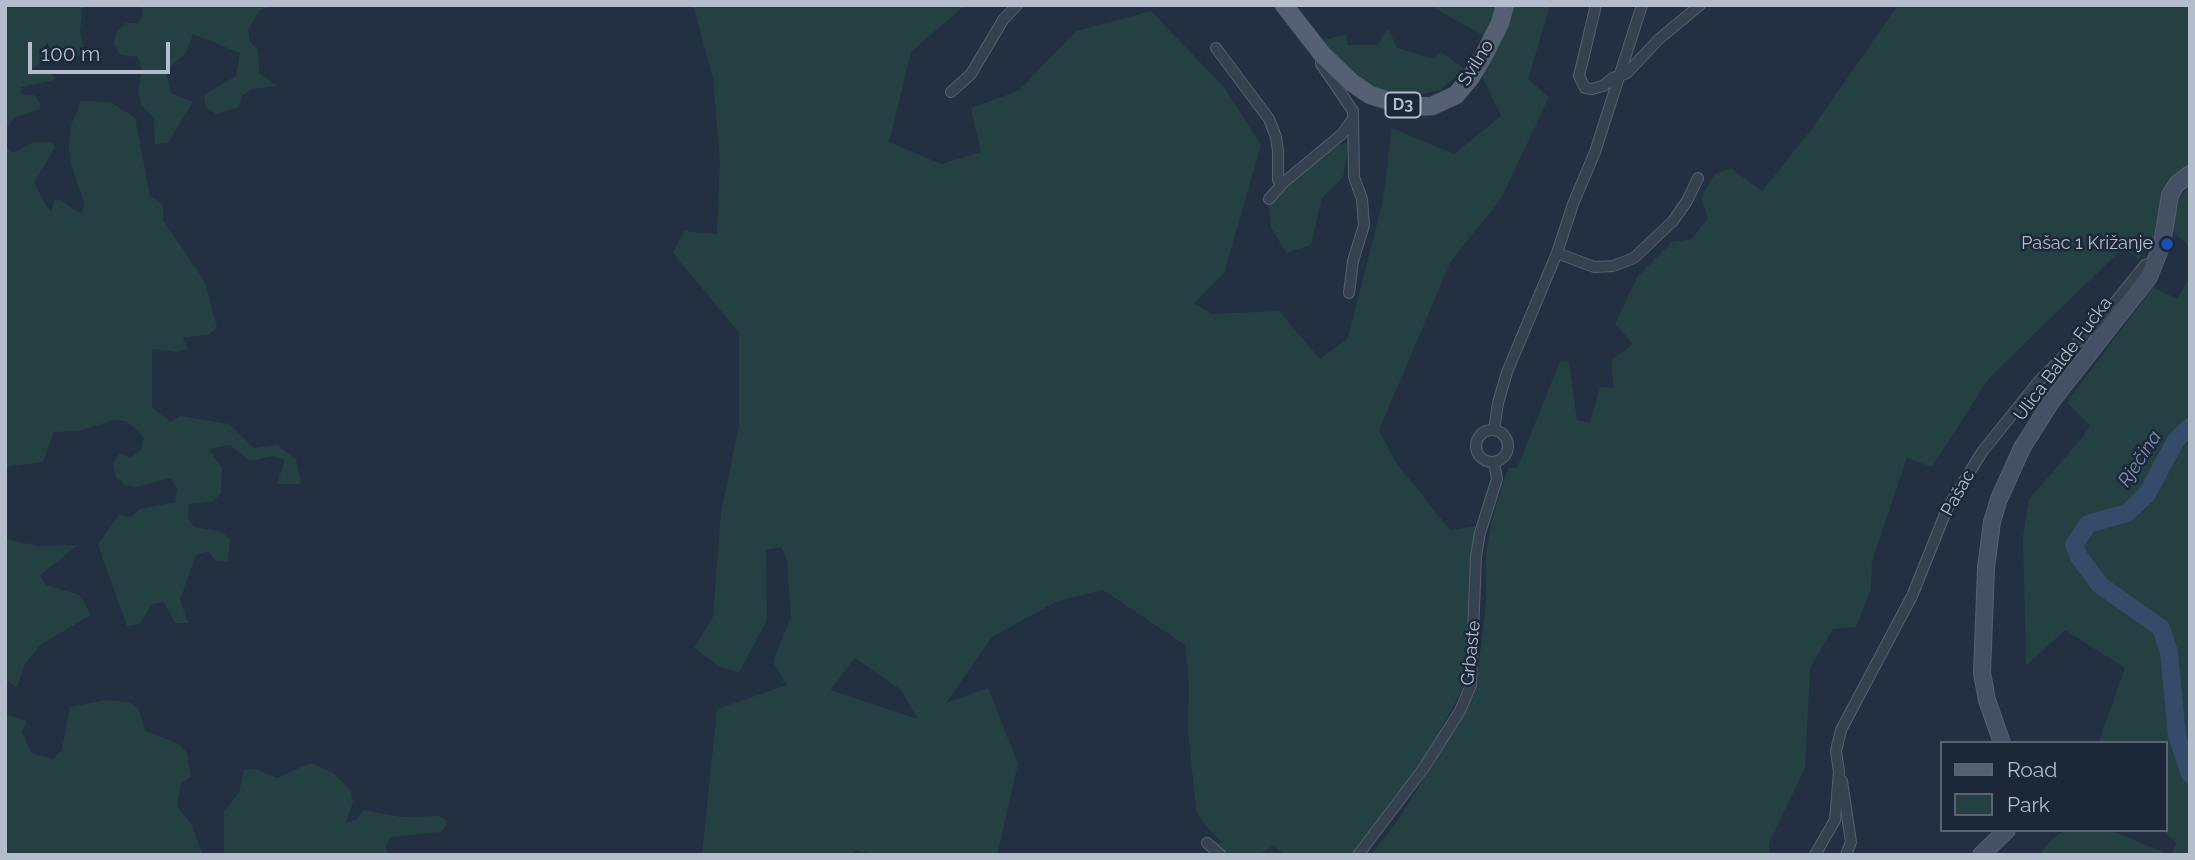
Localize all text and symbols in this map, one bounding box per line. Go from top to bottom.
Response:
scale bar [32,28,173,72]
street label: Svilno [1454,36,1498,90]
text: 100 m [41,41,100,66]
road number: D3 [1386,92,1420,118]
place label: Pašac 1 Križanje [2021,233,2153,255]
marker: Pašac 1 Križanje [2159,236,2175,252]
street label: Ulica Balde Fućka [2009,293,2117,425]
water label: Rječina [2114,427,2166,491]
street label: Pašac [1937,466,1979,520]
street label: Grbaste [1457,619,1485,687]
legend [1940,741,2167,832]
text: Road [2007,757,2057,782]
text: Park [2007,792,2050,817]

